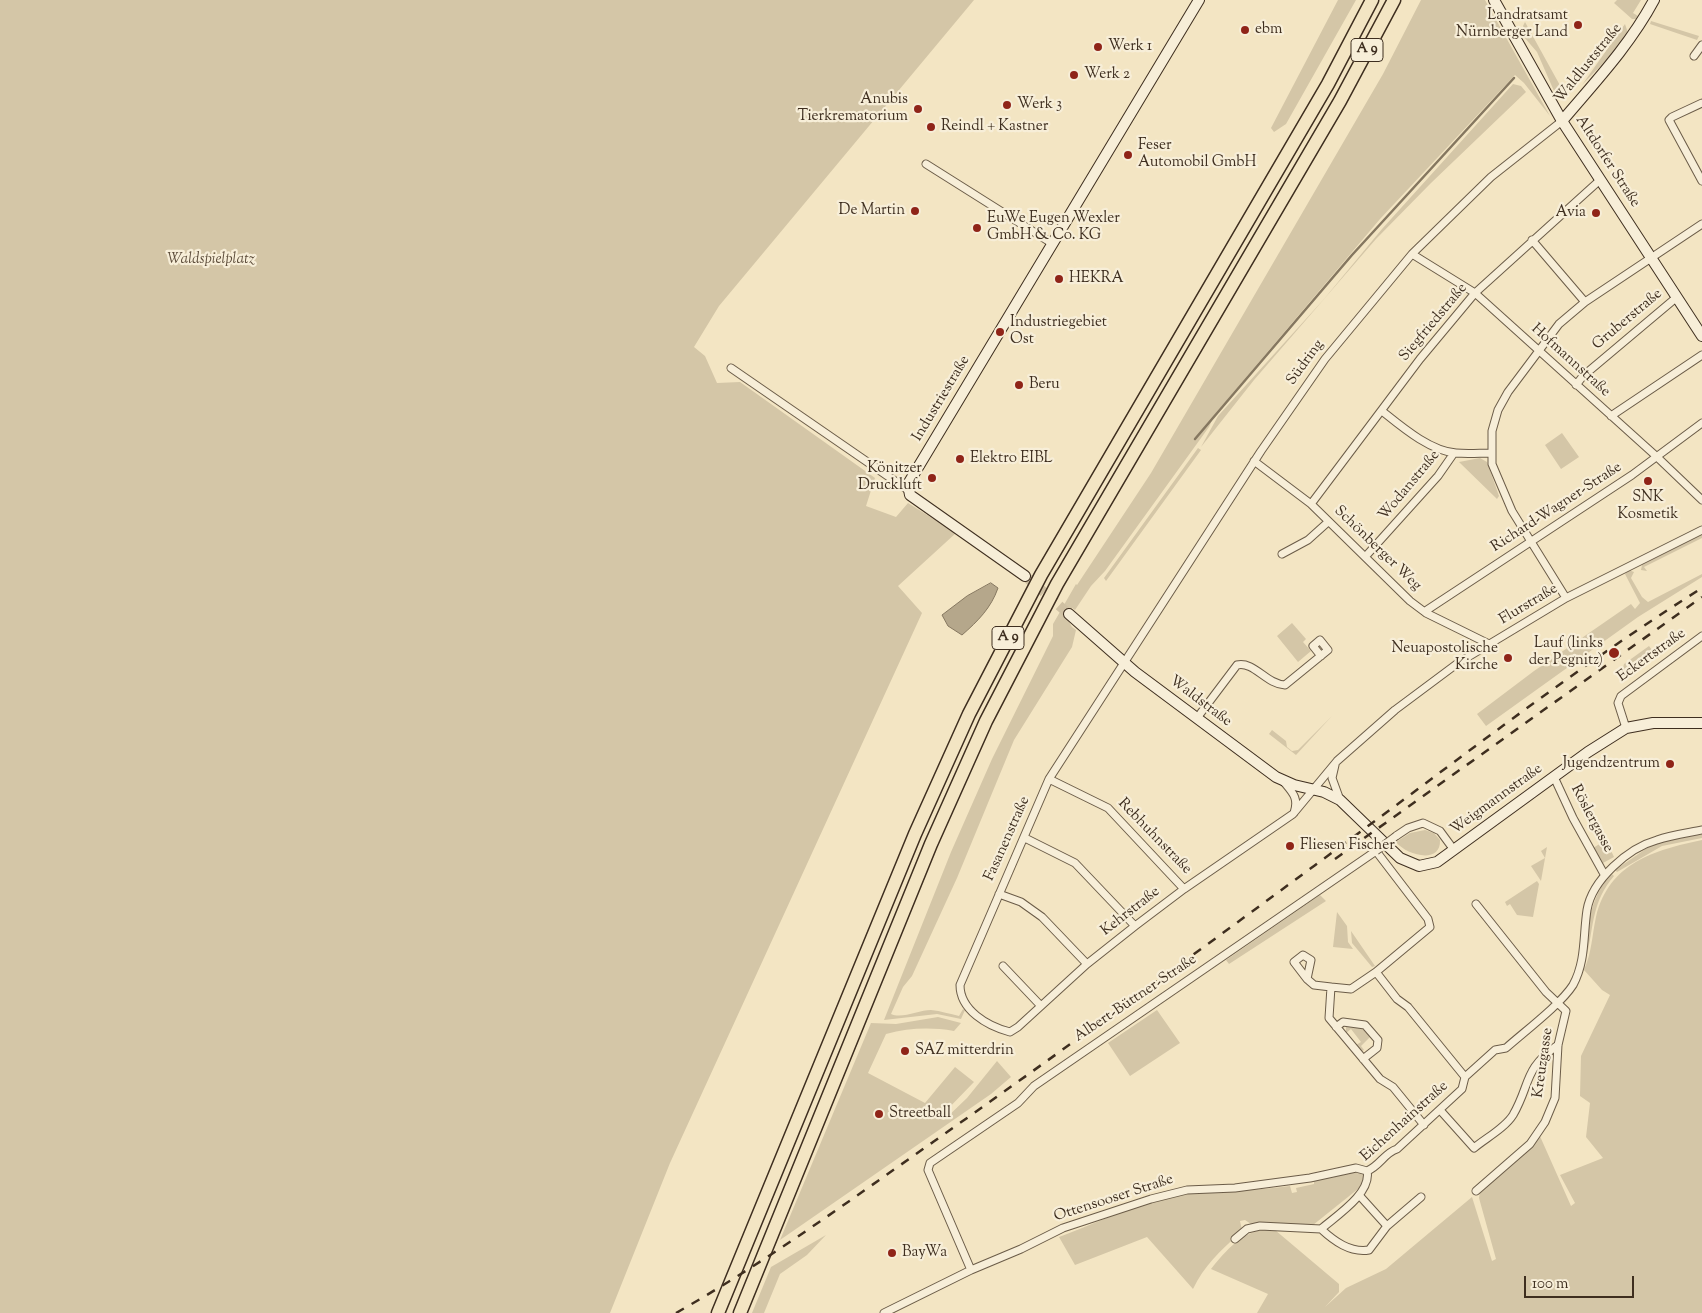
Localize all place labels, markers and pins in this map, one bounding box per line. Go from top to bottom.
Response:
place label: Landratsamt Nürnberger Land [1456,7,1568,42]
marker: Landratsamt Nürnberger Land [1572,19,1584,31]
place label: ebm [1255,21,1282,39]
marker: ebm [1239,24,1251,36]
place label: Werk 1 [1108,38,1152,56]
marker: Werk 1 [1092,41,1104,53]
place label: Werk 2 [1084,66,1130,84]
marker: Werk 2 [1068,69,1080,81]
place label: Anubis Tierkrematorium [798,91,908,126]
place label: Werk 3 [1017,96,1062,114]
marker: Werk 3 [1001,99,1013,111]
marker: Anubis Tierkrematorium [912,103,924,115]
place label: Reindl + Kastner [941,118,1048,136]
marker: Reindl + Kastner [925,121,937,133]
place label: Feser Automobil GmbH [1138,137,1256,172]
marker: Feser Automobil GmbH [1122,149,1134,161]
place label: De Martin [839,202,905,220]
place label: Avia [1556,204,1586,222]
marker: De Martin [909,205,921,217]
marker: Avia [1590,207,1602,219]
place label: EuWe Eugen Wexler GmbH & Co. KG [987,210,1120,245]
marker: EuWe Eugen Wexler GmbH & Co. KG [971,222,983,234]
place label: HEKRA [1069,270,1124,288]
marker: HEKRA [1053,273,1065,285]
place label: Industriegebiet Ost [1010,314,1107,349]
marker: Industriegebiet Ost [994,326,1006,338]
place label: Beru [1029,376,1060,394]
marker: Beru [1013,379,1025,391]
place label: Elektro EIBL [970,450,1053,468]
marker: Elektro EIBL [954,453,966,465]
place label: Könitzer Druckluft [858,460,922,495]
marker: Könitzer Druckluft [926,472,938,484]
marker: SNK Kosmetik [1642,475,1654,487]
place label: SNK Kosmetik [1617,489,1679,524]
place label: Lauf (links der Pegnitz) [1529,635,1603,670]
place label: Neuapostolische Kirche [1391,640,1498,675]
marker: Lauf (links der Pegnitz) [1607,646,1621,660]
marker: Neuapostolische Kirche [1502,652,1514,664]
place label: Jugendzentrum [1562,755,1660,773]
marker: Jugendzentrum [1664,758,1676,770]
place label: Fliesen Fischer [1300,837,1395,855]
marker: Fliesen Fischer [1284,840,1296,852]
place label: SAZ mitterdrin [915,1042,1014,1060]
marker: SAZ mitterdrin [899,1045,911,1057]
place label: Streetball [889,1105,951,1123]
marker: Streetball [873,1108,885,1120]
place label: BayWa [902,1244,947,1262]
marker: BayWa [886,1247,898,1259]

